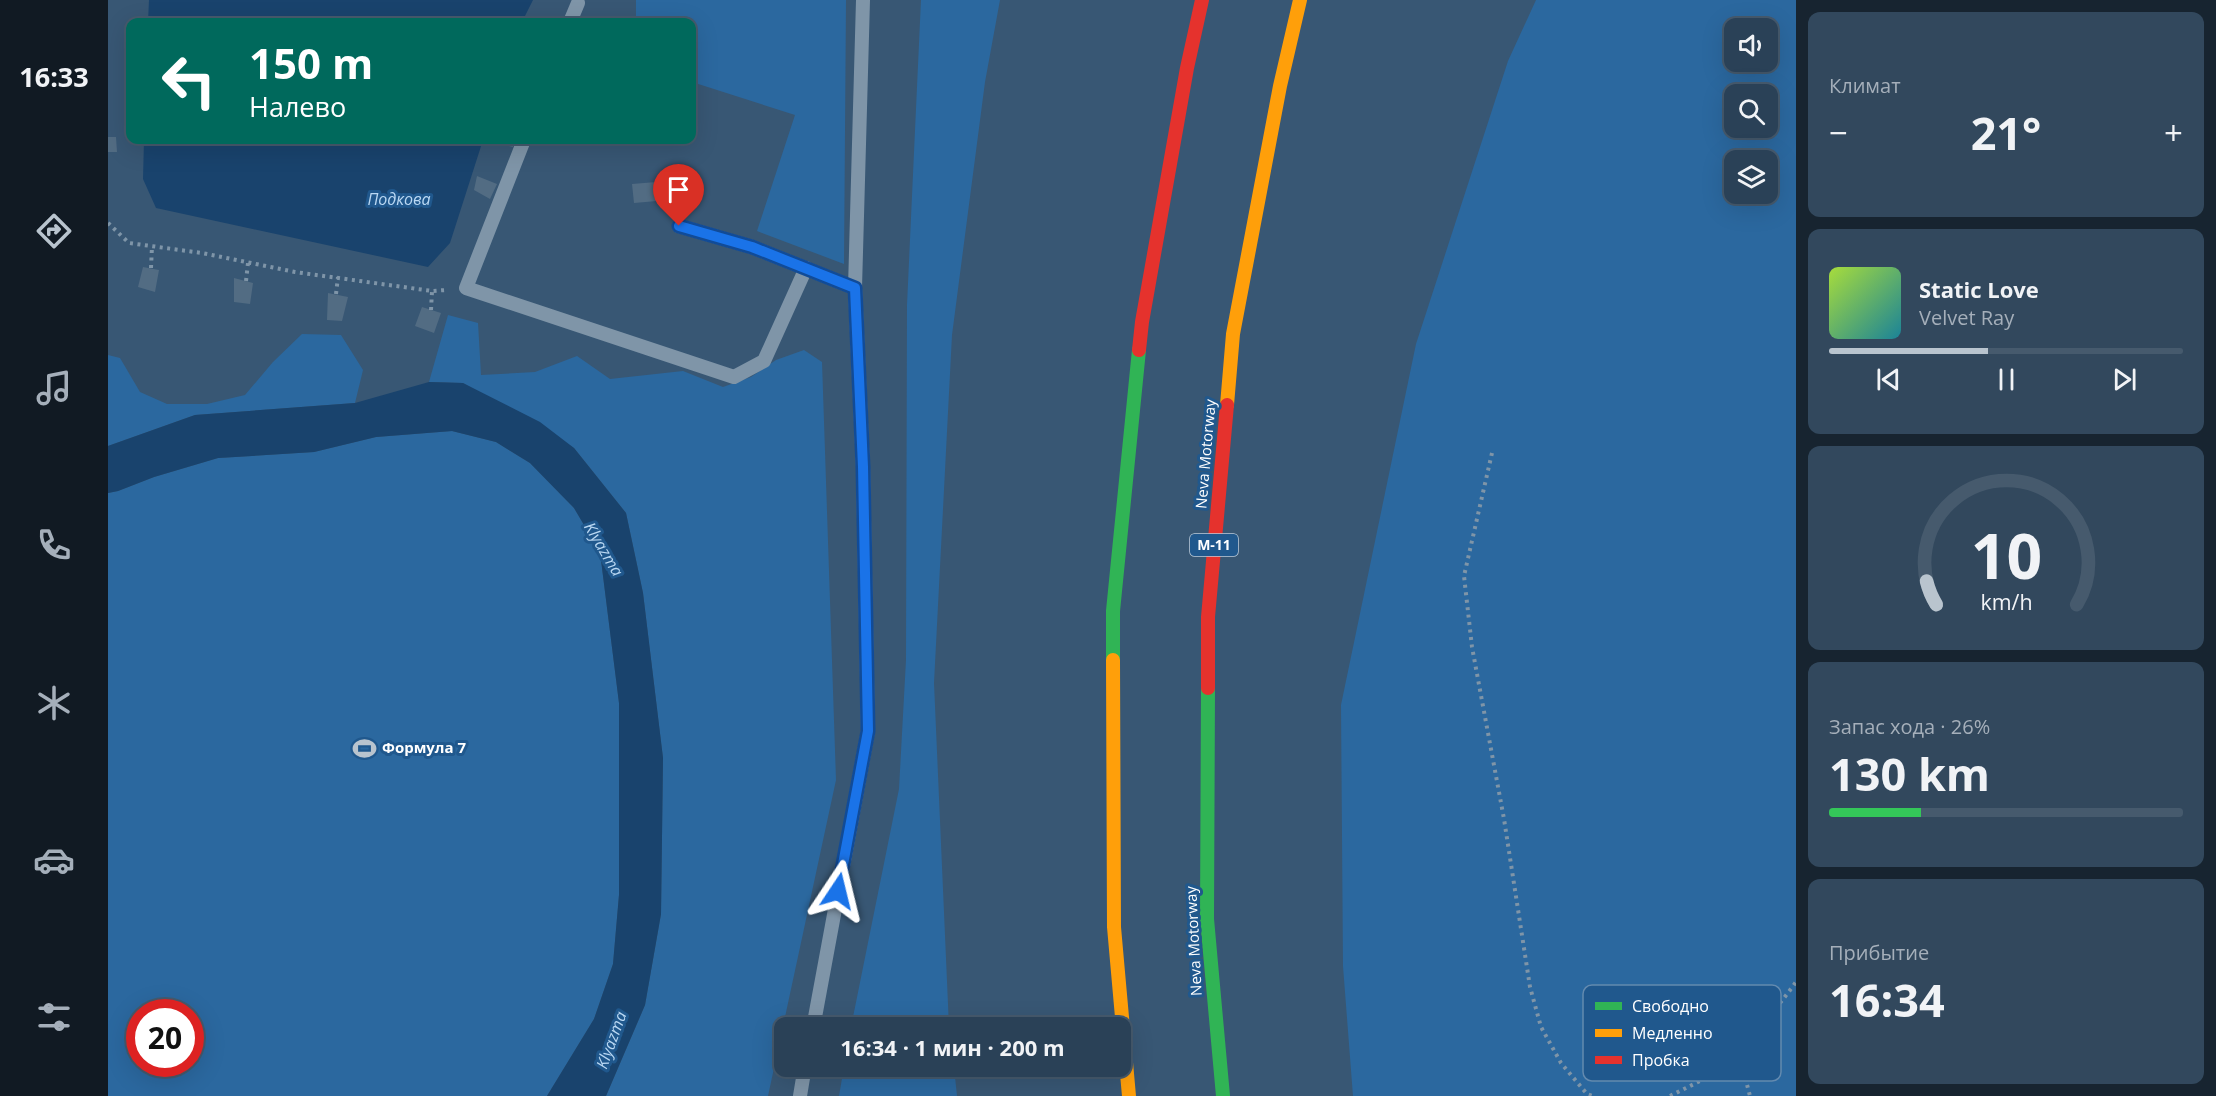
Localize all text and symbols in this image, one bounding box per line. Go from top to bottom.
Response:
map controls [1724,18,1778,204]
button: sound [1724,18,1778,72]
text: 150 m [249,34,373,91]
icon: left [150,42,228,120]
text: 16:33 [19,58,89,95]
text: Климат [1829,72,1901,99]
button: search [1724,84,1778,138]
text: Налево [249,88,346,125]
text: 21° [1971,102,2041,163]
text: − [1829,110,1848,155]
text: + [2164,110,2183,155]
button: layers [1724,150,1778,204]
pin [653,164,704,226]
icon: arrive [662,173,695,206]
water label: Подкова [367,188,431,210]
icon: directions [33,210,75,252]
text: Static Love [1919,274,2039,304]
text: Velvet Ray [1919,304,2014,331]
icon: previous [1872,363,1905,396]
icon: pause [1990,363,2023,396]
icon: next [2108,363,2141,396]
icon: music [33,367,75,409]
street label: Neva Motorway [1190,398,1220,510]
text: 10 [1970,512,2042,597]
water label: Klyazma [579,518,629,580]
icon: phone [33,524,75,566]
road number: М-11 [1190,534,1238,556]
text: km/h [1980,587,2032,616]
icon: climate [33,682,75,724]
text: Запас хода · 26% [1829,713,1990,740]
sports icon: Формула 7 [351,735,377,761]
place label: Формула 7 [382,737,467,757]
text: 130 km [1829,743,1990,804]
icon: car [33,839,75,881]
position arrow [806,859,870,923]
street label: Neva Motorway [1180,885,1206,996]
text: Прибытие [1829,939,1929,966]
text: 16:34 [1829,969,1945,1030]
legend [1583,985,1781,1081]
text: Свободно [1632,995,1709,1017]
icon: filters [33,996,75,1038]
speed limit sign: 20 [126,999,204,1077]
water label: Klyazma [590,1008,632,1072]
text: Медленно [1632,1022,1713,1044]
text: 16:34 · 1 мин · 200 m [840,1032,1065,1062]
text: Пробка [1632,1049,1690,1071]

